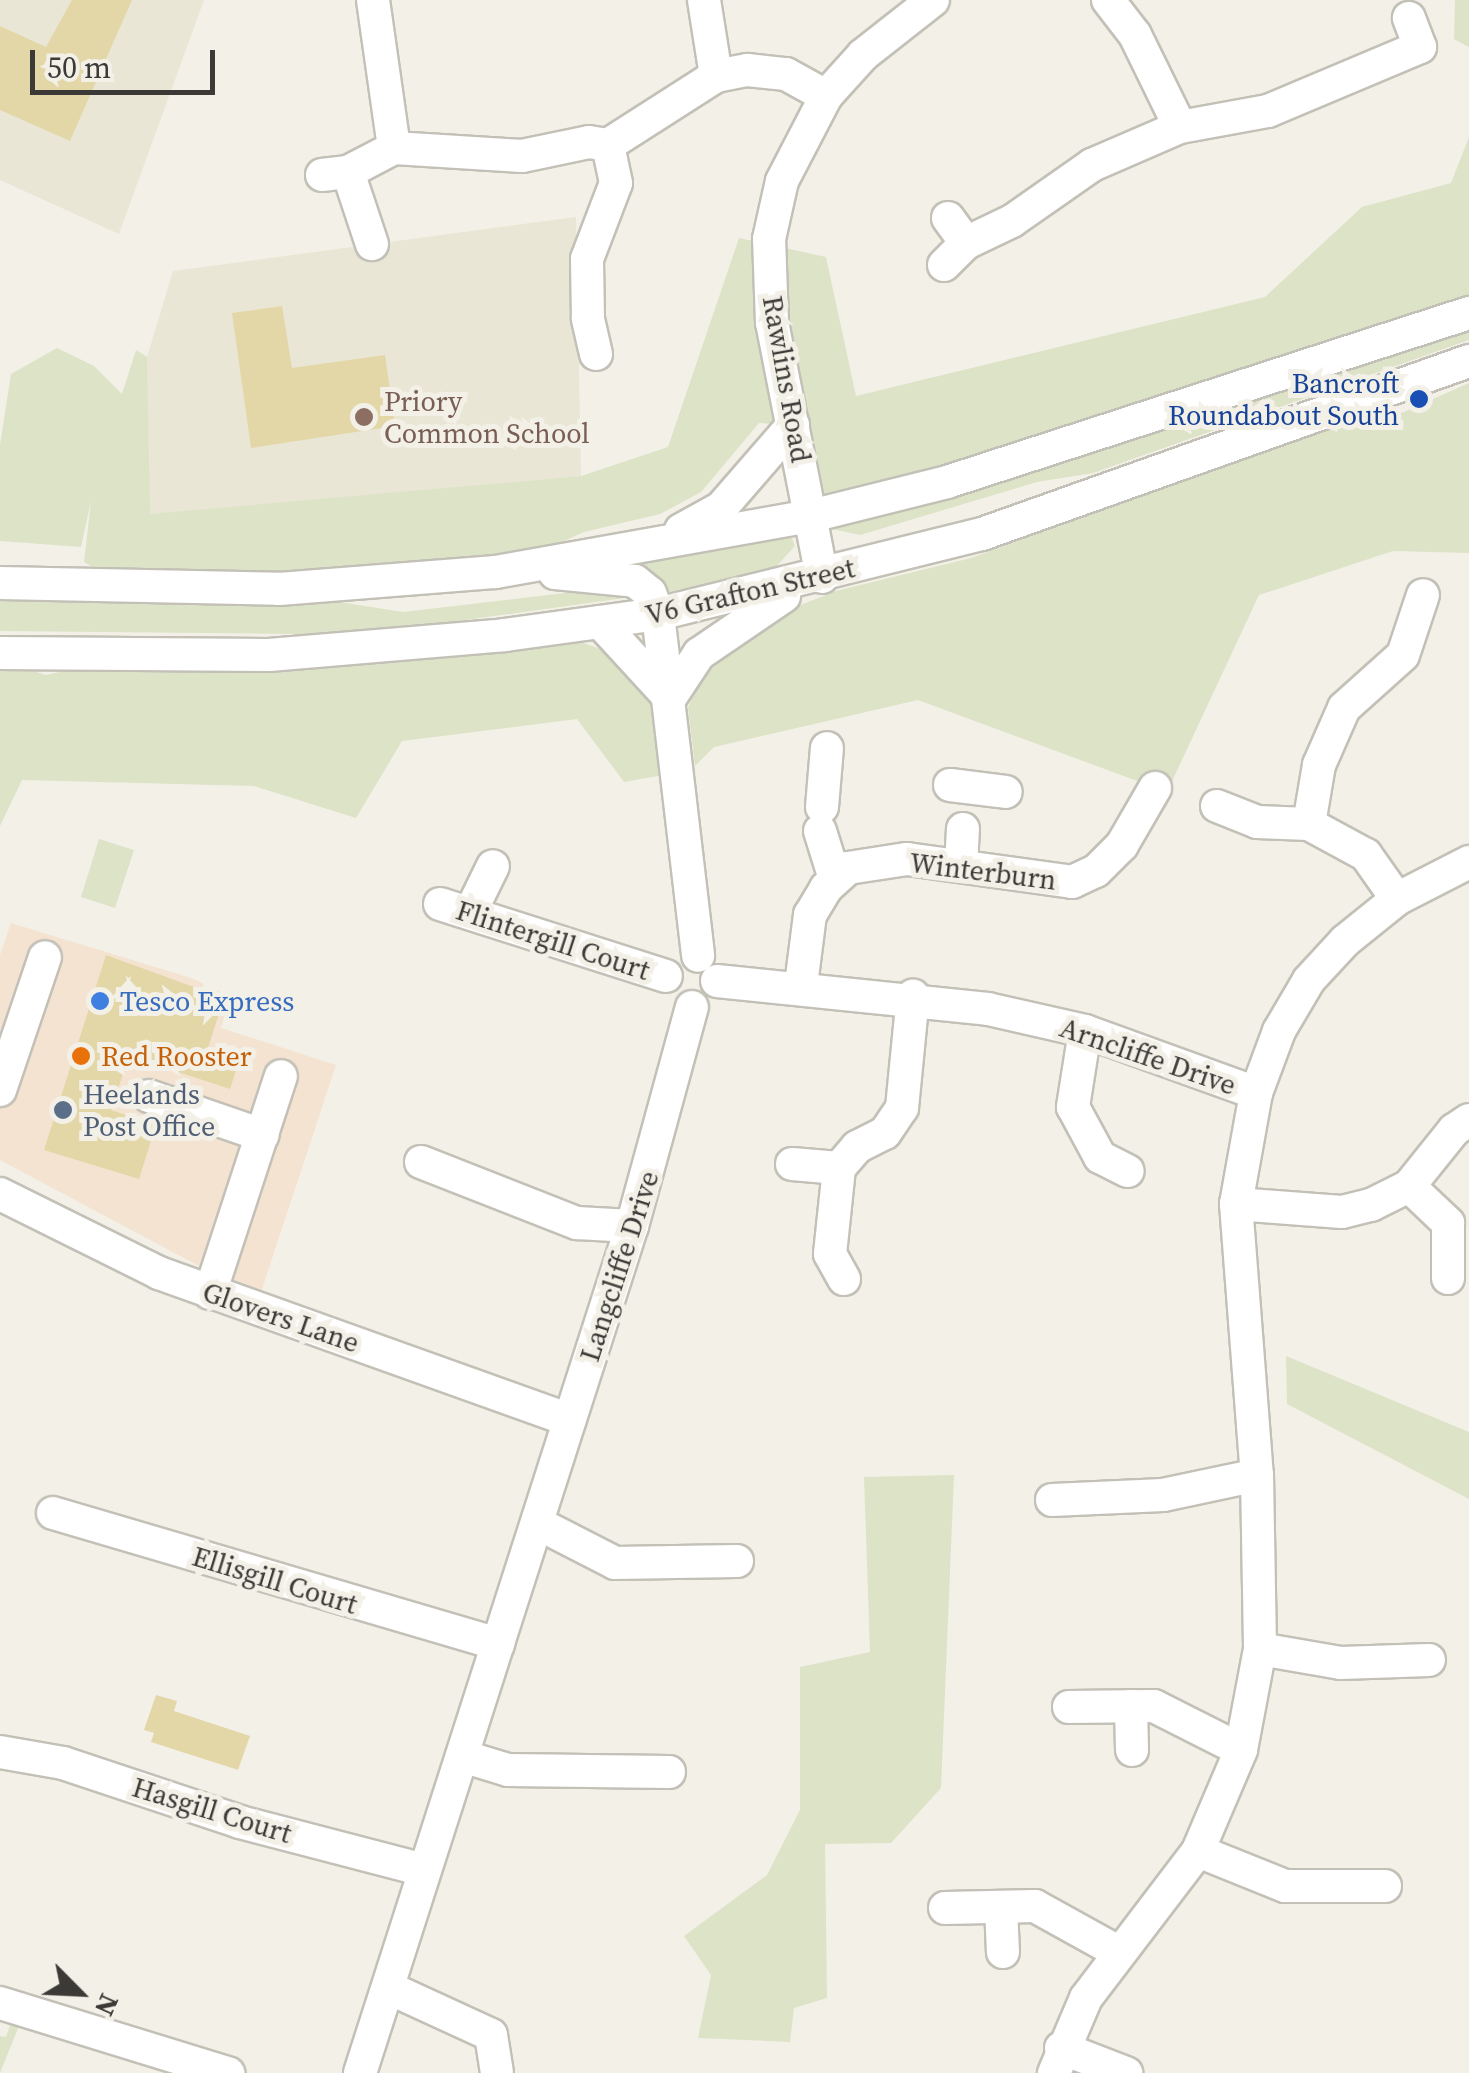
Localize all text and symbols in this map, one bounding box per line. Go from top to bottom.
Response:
scale bar [35,30,220,92]
text: 50 m [47,47,111,88]
street label: Rawlins Road [756,293,818,465]
place label: Bancroft Roundabout South [1168,366,1399,432]
place label: Priory Common School [384,384,590,450]
marker: Bancroft Roundabout South [1408,388,1430,410]
marker: Priory Common School [353,406,375,428]
street label: V6 Grafton Street [642,551,858,631]
street label: Winterburn [908,845,1058,897]
street label: Flintergill Court [452,893,654,987]
place label: Tesco Express [120,984,294,1018]
marker: Tesco Express [89,990,111,1012]
street label: Arncliffe Drive [1056,1010,1240,1102]
place label: Red Rooster [101,1039,252,1073]
marker: Red Rooster [70,1045,92,1067]
place label: Heelands Post Office [83,1077,215,1143]
marker: Heelands Post Office [52,1099,74,1121]
street label: Langcliffe Drive [572,1166,666,1366]
street label: Glovers Lane [198,1275,364,1359]
street label: Ellisgill Court [188,1539,362,1621]
street label: Hasgill Court [128,1770,296,1850]
north arrow [30,1943,130,2043]
text: N [86,1988,129,2022]

